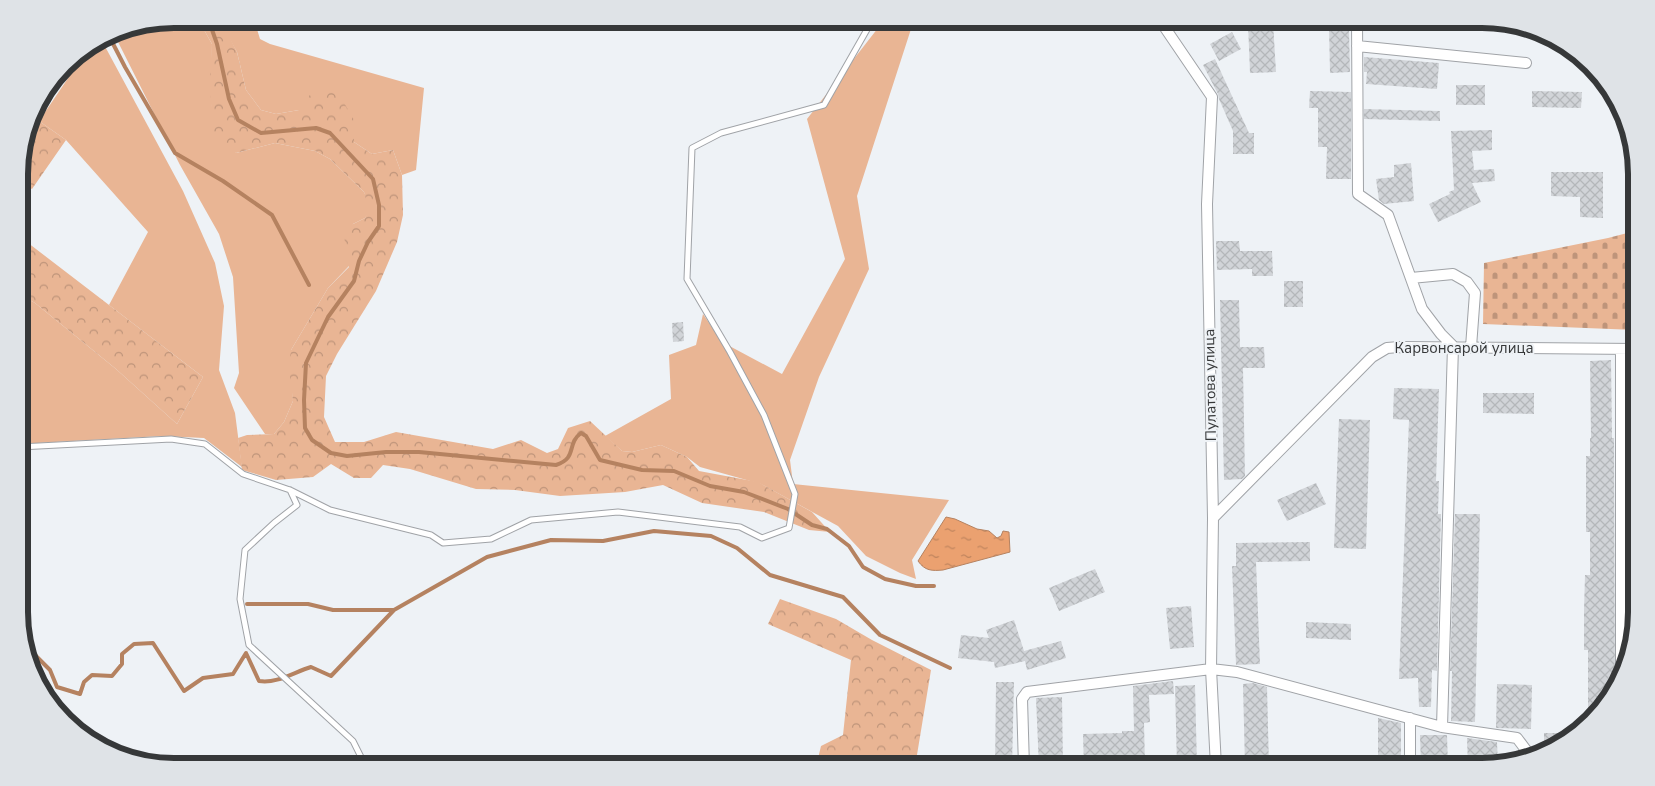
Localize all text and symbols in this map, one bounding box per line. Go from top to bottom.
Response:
street label: Пулатова улица [1199,329,1221,441]
street label: Карвонсарой улица [1394,338,1534,358]

